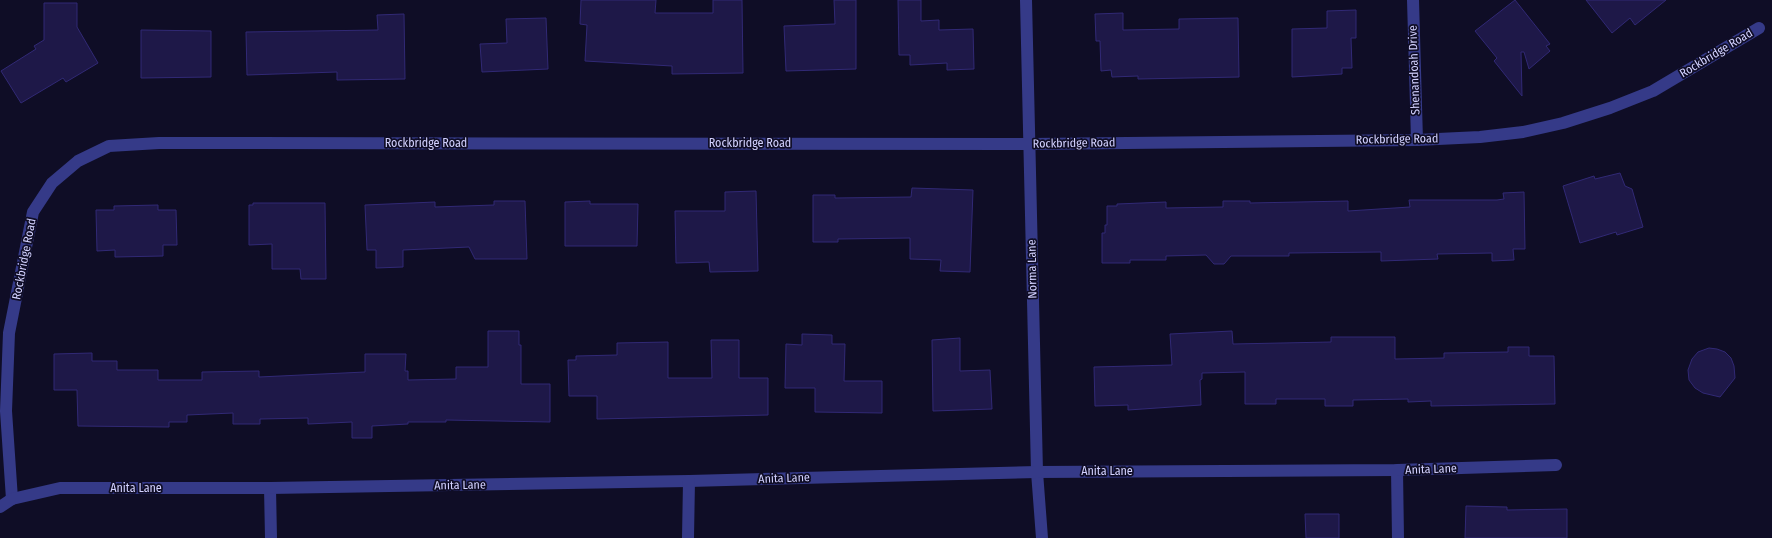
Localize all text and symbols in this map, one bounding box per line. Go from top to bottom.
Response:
street label: Shenandoah Drive [1405,25,1423,115]
street label: Rockbridge Road [1677,26,1755,80]
street label: Rockbridge Road [1356,131,1438,147]
street label: Rockbridge Road [1033,135,1115,151]
street label: Rockbridge Road [385,136,467,150]
street label: Rockbridge Road [709,136,791,150]
street label: Rockbridge Road [9,217,39,301]
street label: Norma Lane [1024,239,1040,299]
street label: Anita Lane [1405,461,1457,477]
street label: Anita Lane [1081,464,1133,478]
street label: Anita Lane [758,470,810,486]
street label: Anita Lane [434,478,486,492]
street label: Anita Lane [110,481,162,495]

